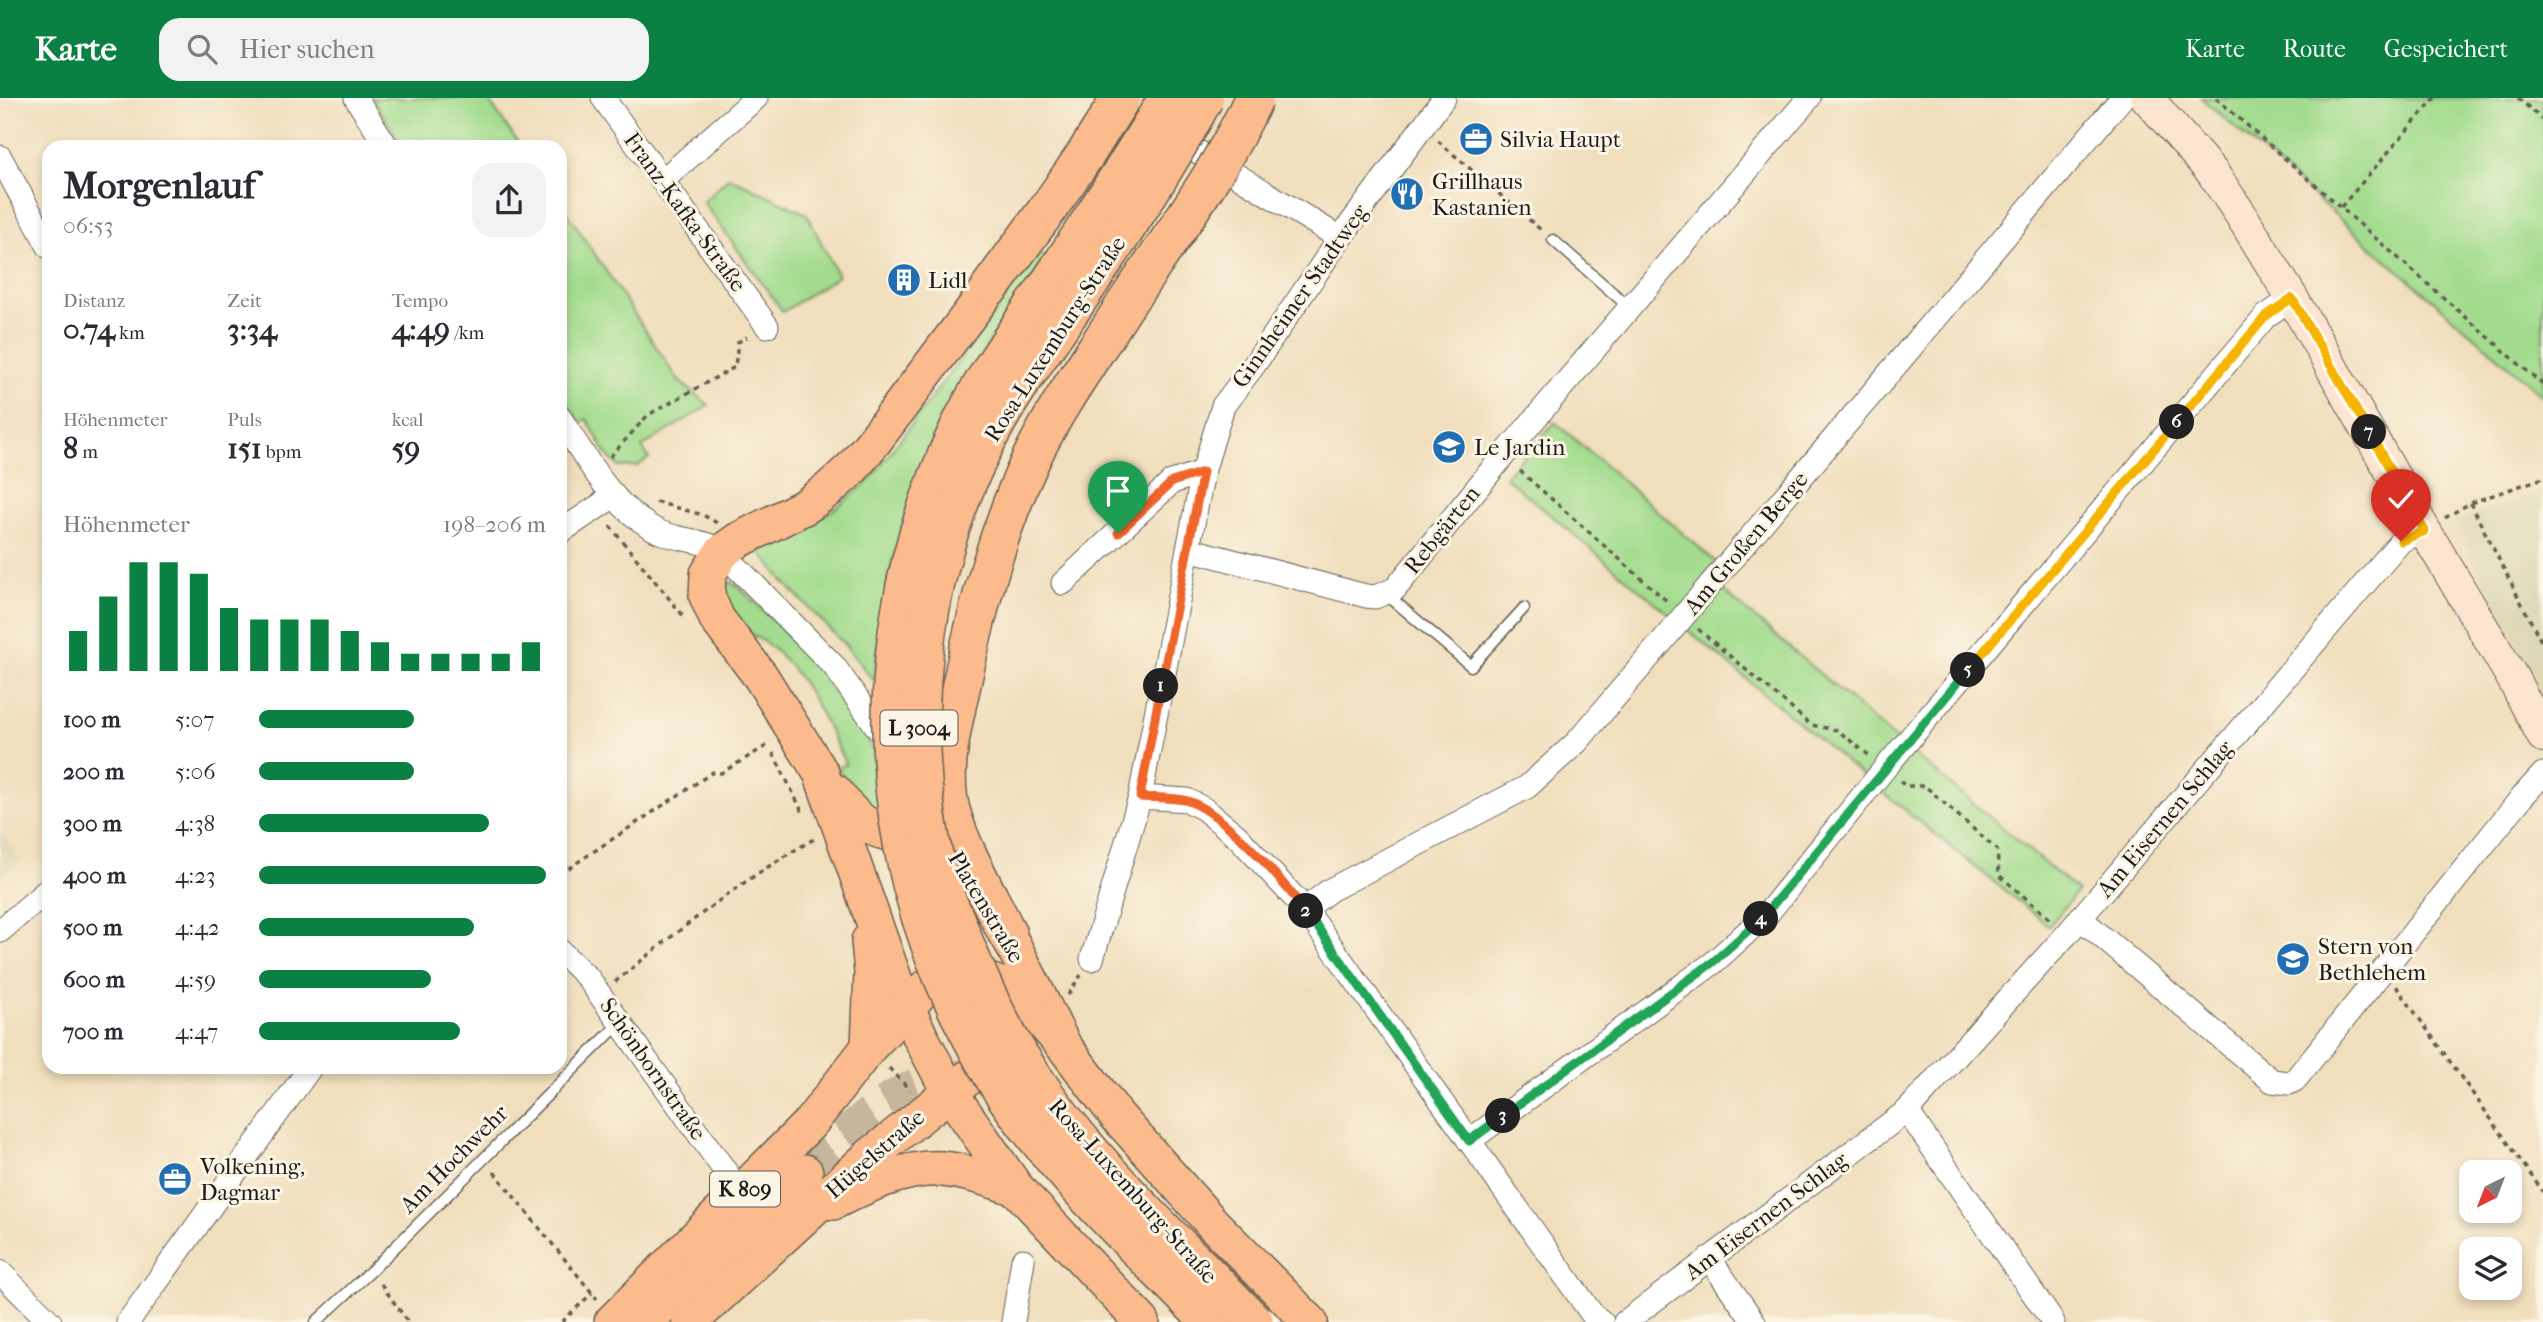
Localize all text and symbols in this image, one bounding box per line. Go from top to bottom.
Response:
search box [159,18,649,81]
text: Karte [35,30,117,69]
icon: search [183,30,221,68]
text: Hier suchen [239,34,375,65]
text: Karte [2185,35,2245,63]
text: Route [2283,35,2346,63]
text: Gespeichert [2384,35,2508,63]
office icon: Silvia Haupt [1457,120,1495,158]
place label: Silvia Haupt [1500,126,1621,153]
street label: Franz-Kafka-Straße [618,127,752,297]
text: Morgenlauf [63,163,256,208]
button: share [472,163,546,237]
place label: Grillhaus Kastanien [1432,168,1532,221]
restaurant icon: Grillhaus Kastanien [1388,175,1426,213]
street label: Ginnheimer Stadtweg [1227,199,1374,393]
text: 06:53 [63,212,113,239]
street label: Rosa-Luxemburg-Straße [979,231,1131,447]
building icon: Lidl [885,261,923,299]
place label: Lidl [928,267,968,294]
text: Distanz [63,290,125,312]
text: Zeit [227,290,262,312]
text: Tempo [392,290,448,312]
text: 0.74 [63,312,115,347]
text: 3:34 [227,312,277,347]
text: 4:49 [392,312,450,347]
text: km [115,322,145,344]
text: /km [450,322,484,344]
pin: 6 [2160,404,2194,440]
text: Höhenmeter [63,409,168,431]
text: Puls [227,409,262,431]
text: kcal [392,409,424,431]
text: 6 [2171,410,2182,432]
pin: 7 [2352,414,2386,450]
text: 7 [2364,420,2373,442]
school or university icon: Le Jardin [1430,428,1468,466]
text: 8 [63,431,78,466]
text: 151 [227,431,262,466]
text: 59 [392,431,420,466]
place label: Le Jardin [1474,434,1566,461]
text: m [78,441,98,463]
text: bpm [262,441,302,463]
pin [1088,461,1148,533]
street label: Am Großen Berge [1678,466,1814,621]
pin [2371,469,2431,541]
icon: arrive [1099,472,1137,510]
street label: Rebgärten [1398,480,1486,579]
icon: check [2382,480,2420,518]
text: Höhenmeter [63,511,190,538]
text: 198–206 m [443,511,546,538]
pin: 5 [1951,652,1986,688]
text: 5 [1963,658,1972,680]
pin: 1 [1144,668,1178,704]
text: 1 [1157,674,1164,696]
text: 100 m [63,706,121,733]
text: 5:07 [175,706,214,733]
road number: L 3004 [880,710,958,746]
street label: Am Eisernen Schlag [2091,735,2239,904]
text: 200 m [63,758,124,785]
text: 5:06 [175,758,216,785]
text: 300 m [63,810,122,837]
text: 4:38 [175,810,215,837]
street label: Platenstraße [942,847,1030,967]
text: 400 m [63,862,126,889]
text: 4:23 [175,862,215,889]
pin: 2 [1288,894,1324,928]
text: 2 [1301,899,1310,921]
pin: 4 [1744,902,1778,936]
text: 4 [1755,907,1766,929]
text: 500 m [63,914,122,941]
text: 4:42 [175,914,220,941]
place label: Stern von Bethlehem [2318,933,2426,986]
school or university icon: Stern von Bethlehem [2274,940,2312,978]
text: 600 m [63,966,125,993]
text: 4:59 [175,966,216,993]
street label: Schönbornstraße [594,993,712,1145]
text: 700 m [63,1018,123,1045]
text: 4:47 [175,1018,218,1045]
street label: Rosa-Luxemburg-Straße [1043,1093,1223,1289]
pin: 3 [1486,1098,1520,1134]
street label: Am Hochwehr [394,1099,514,1219]
street label: Hügelstraße [820,1104,930,1204]
text: 3 [1499,1104,1506,1126]
street label: Am Eisernen Schlag [1679,1146,1853,1287]
place label: Volkening, Dagmar [199,1153,305,1206]
office icon: Volkening, Dagmar [156,1160,194,1198]
north arrow [2459,1160,2522,1223]
map controls [2459,1160,2522,1300]
road number: K 809 [710,1172,780,1206]
button: layers [2459,1237,2522,1300]

